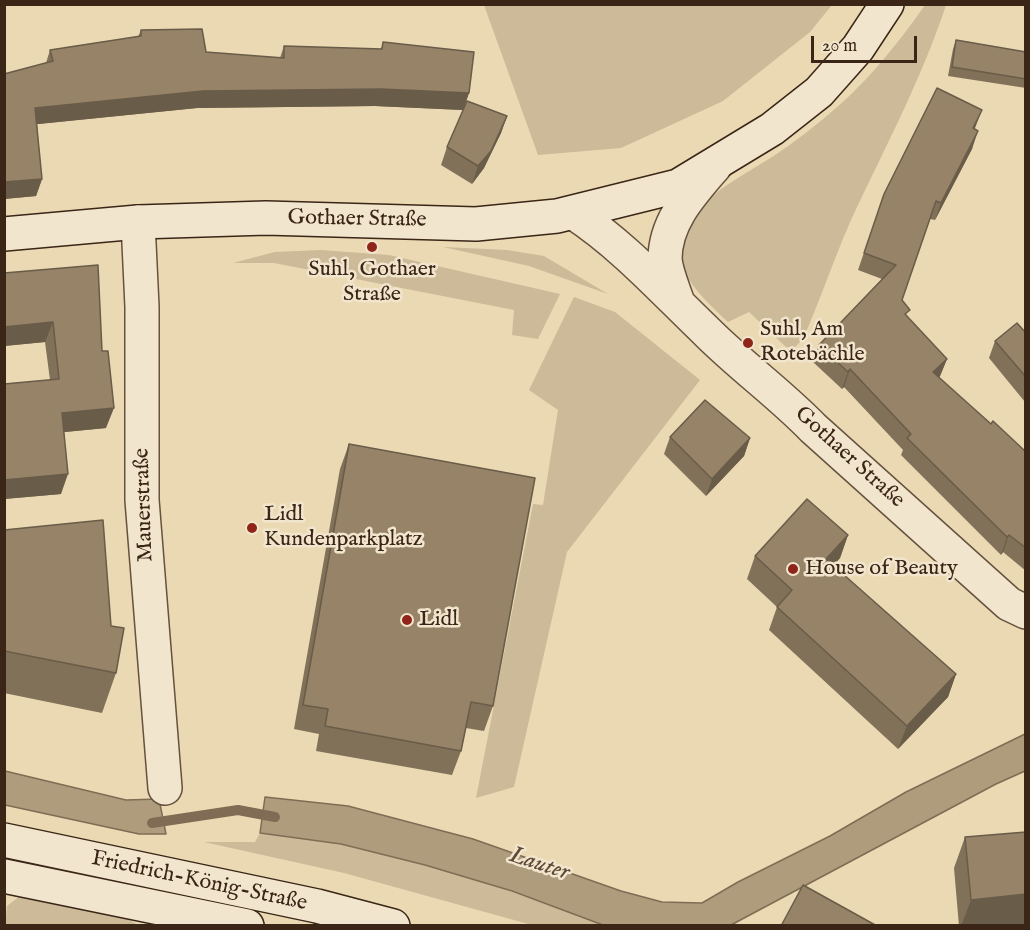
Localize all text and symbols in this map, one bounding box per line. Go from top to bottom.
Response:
scale bar [814,24,920,62]
text: 20 m [822,35,857,58]
street label: Gothaer Straße [287,206,427,234]
marker: Suhl, Gothaer Straße [365,240,379,254]
place label: Suhl, Gothaer Straße [308,257,436,308]
place label: Suhl, Am Rotebächle [760,317,865,368]
marker: Suhl, Am Rotebächle [741,336,755,350]
street label: Gothaer Straße [789,402,909,514]
street label: Mauerstraße [130,448,160,562]
place label: Lidl Kundenparkplatz [264,502,423,554]
marker: Lidl Kundenparkplatz [245,521,259,535]
place label: House of Beauty [805,556,958,582]
marker: House of Beauty [786,562,800,576]
place label: Lidl [419,607,458,633]
marker: Lidl [400,613,414,627]
water label: Lauter [505,842,573,888]
street label: Friedrich-König-Straße [89,846,309,918]

